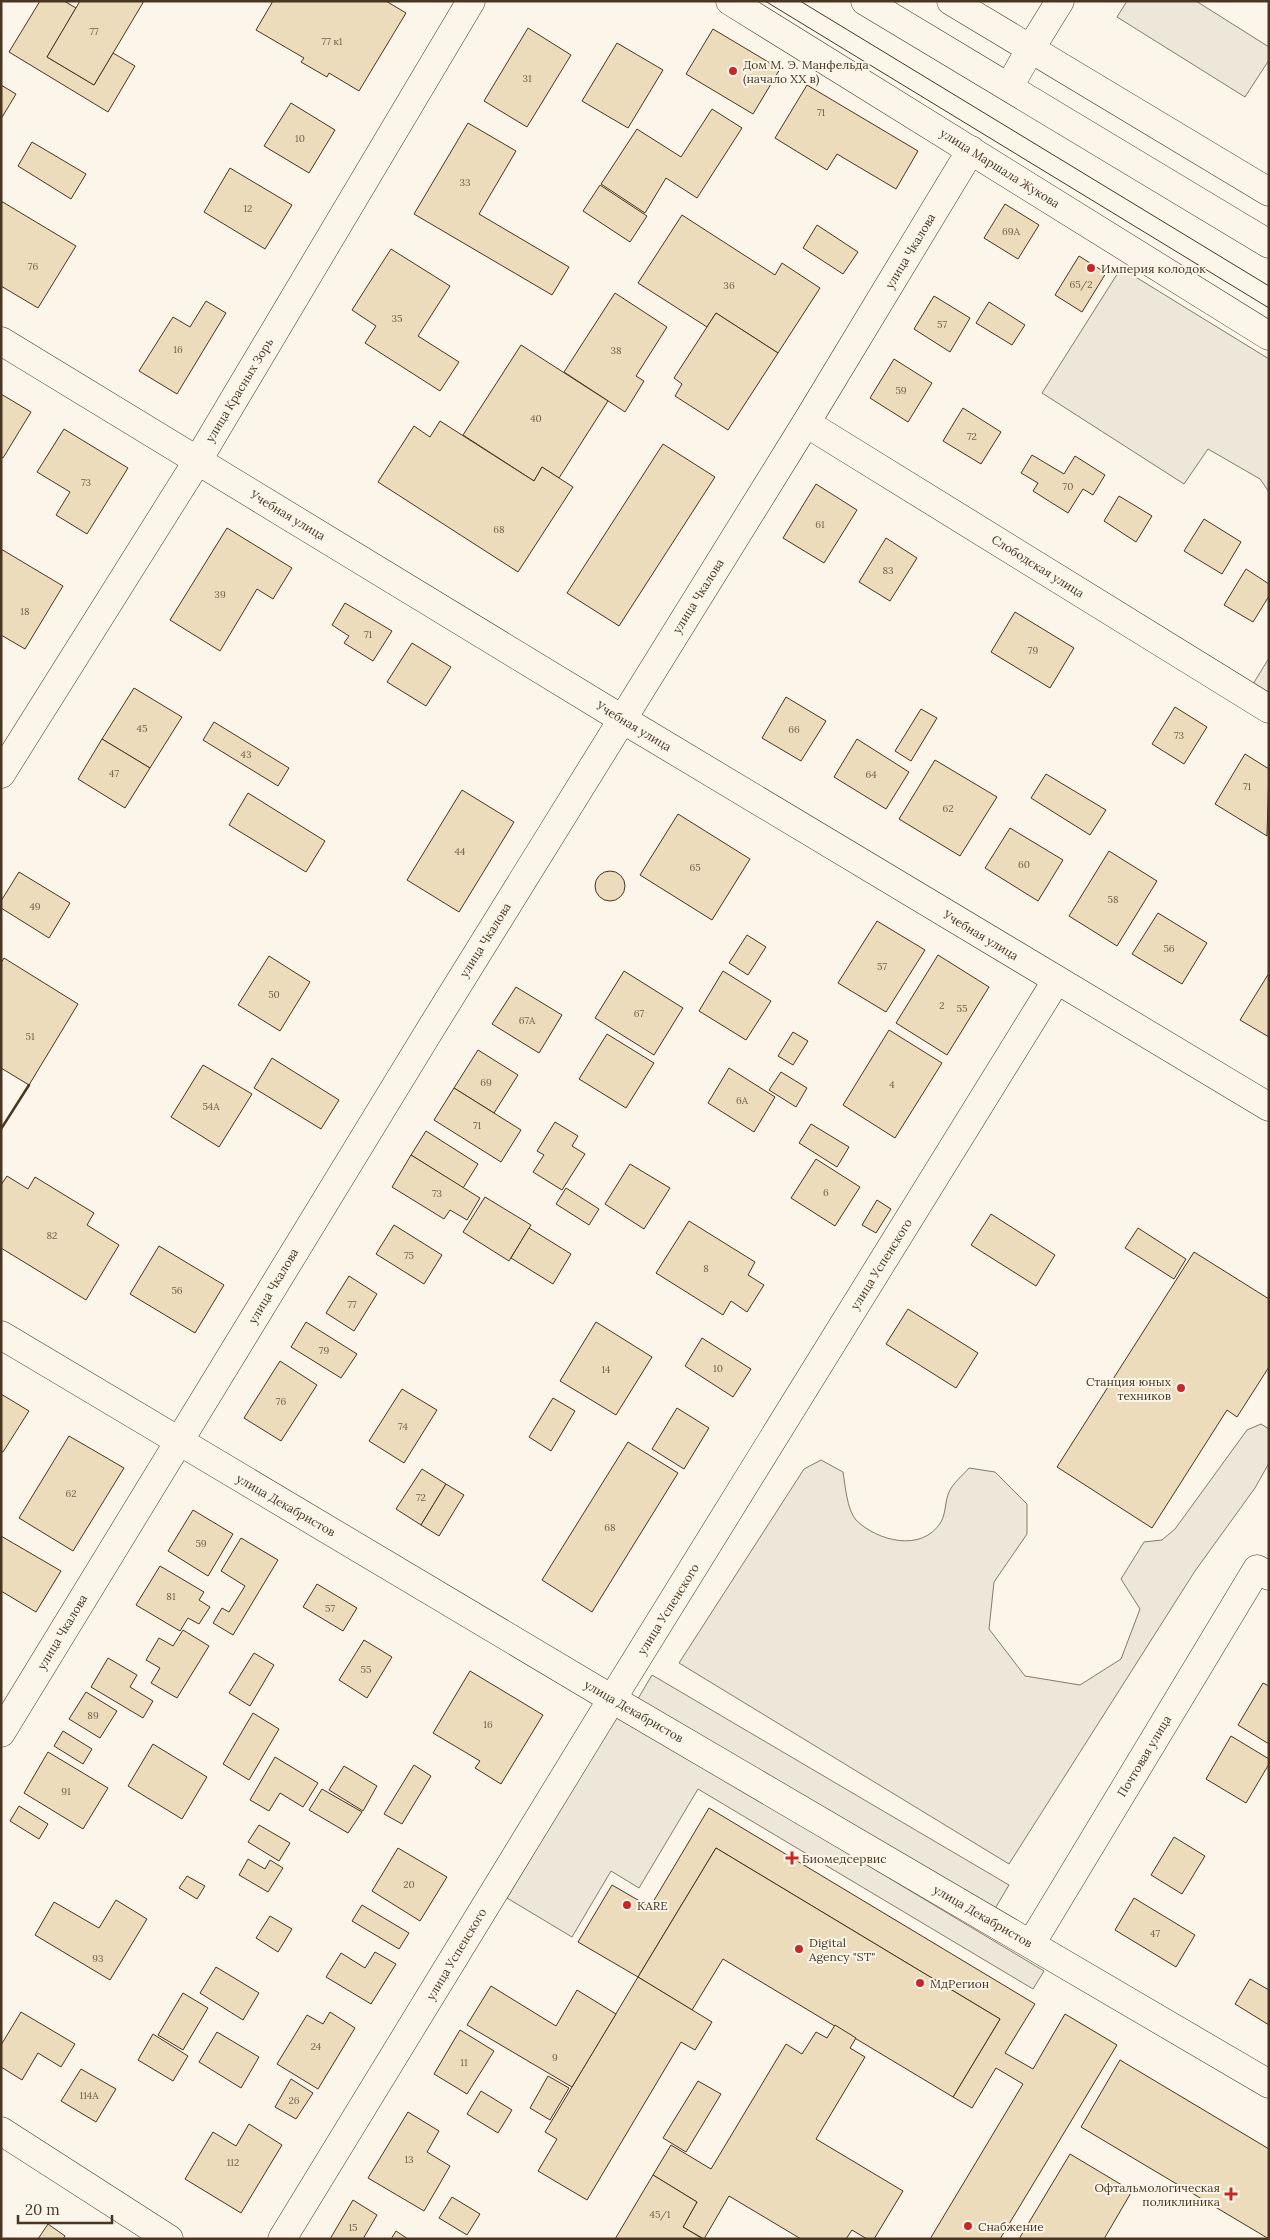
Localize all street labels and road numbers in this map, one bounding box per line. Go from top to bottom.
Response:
street label: улица Маршала Жукова [937,125,1063,211]
street label: улица Чкалова [882,211,938,291]
street label: улица Красных Зорь [202,335,276,445]
street label: Учебная улица [247,486,328,543]
street label: Слободская улица [989,531,1087,601]
street label: улица Чкалова [669,556,727,636]
street label: Учебная улица [593,697,674,754]
street label: улица Чкалова [456,900,514,980]
street label: Учебная улица [940,906,1021,963]
street label: улица Успенского [847,1216,915,1312]
street label: улица Чкалова [245,1246,301,1326]
street label: улица Декабристов [234,1471,338,1539]
street label: улица Успенского [634,1561,702,1657]
street label: улица Чкалова [34,1592,90,1672]
street label: улица Декабристов [582,1677,686,1745]
street label: Почтовая улица [1114,1713,1174,1799]
street label: улица Декабристов [931,1882,1035,1950]
street label: улица Успенского [423,1905,489,2003]

